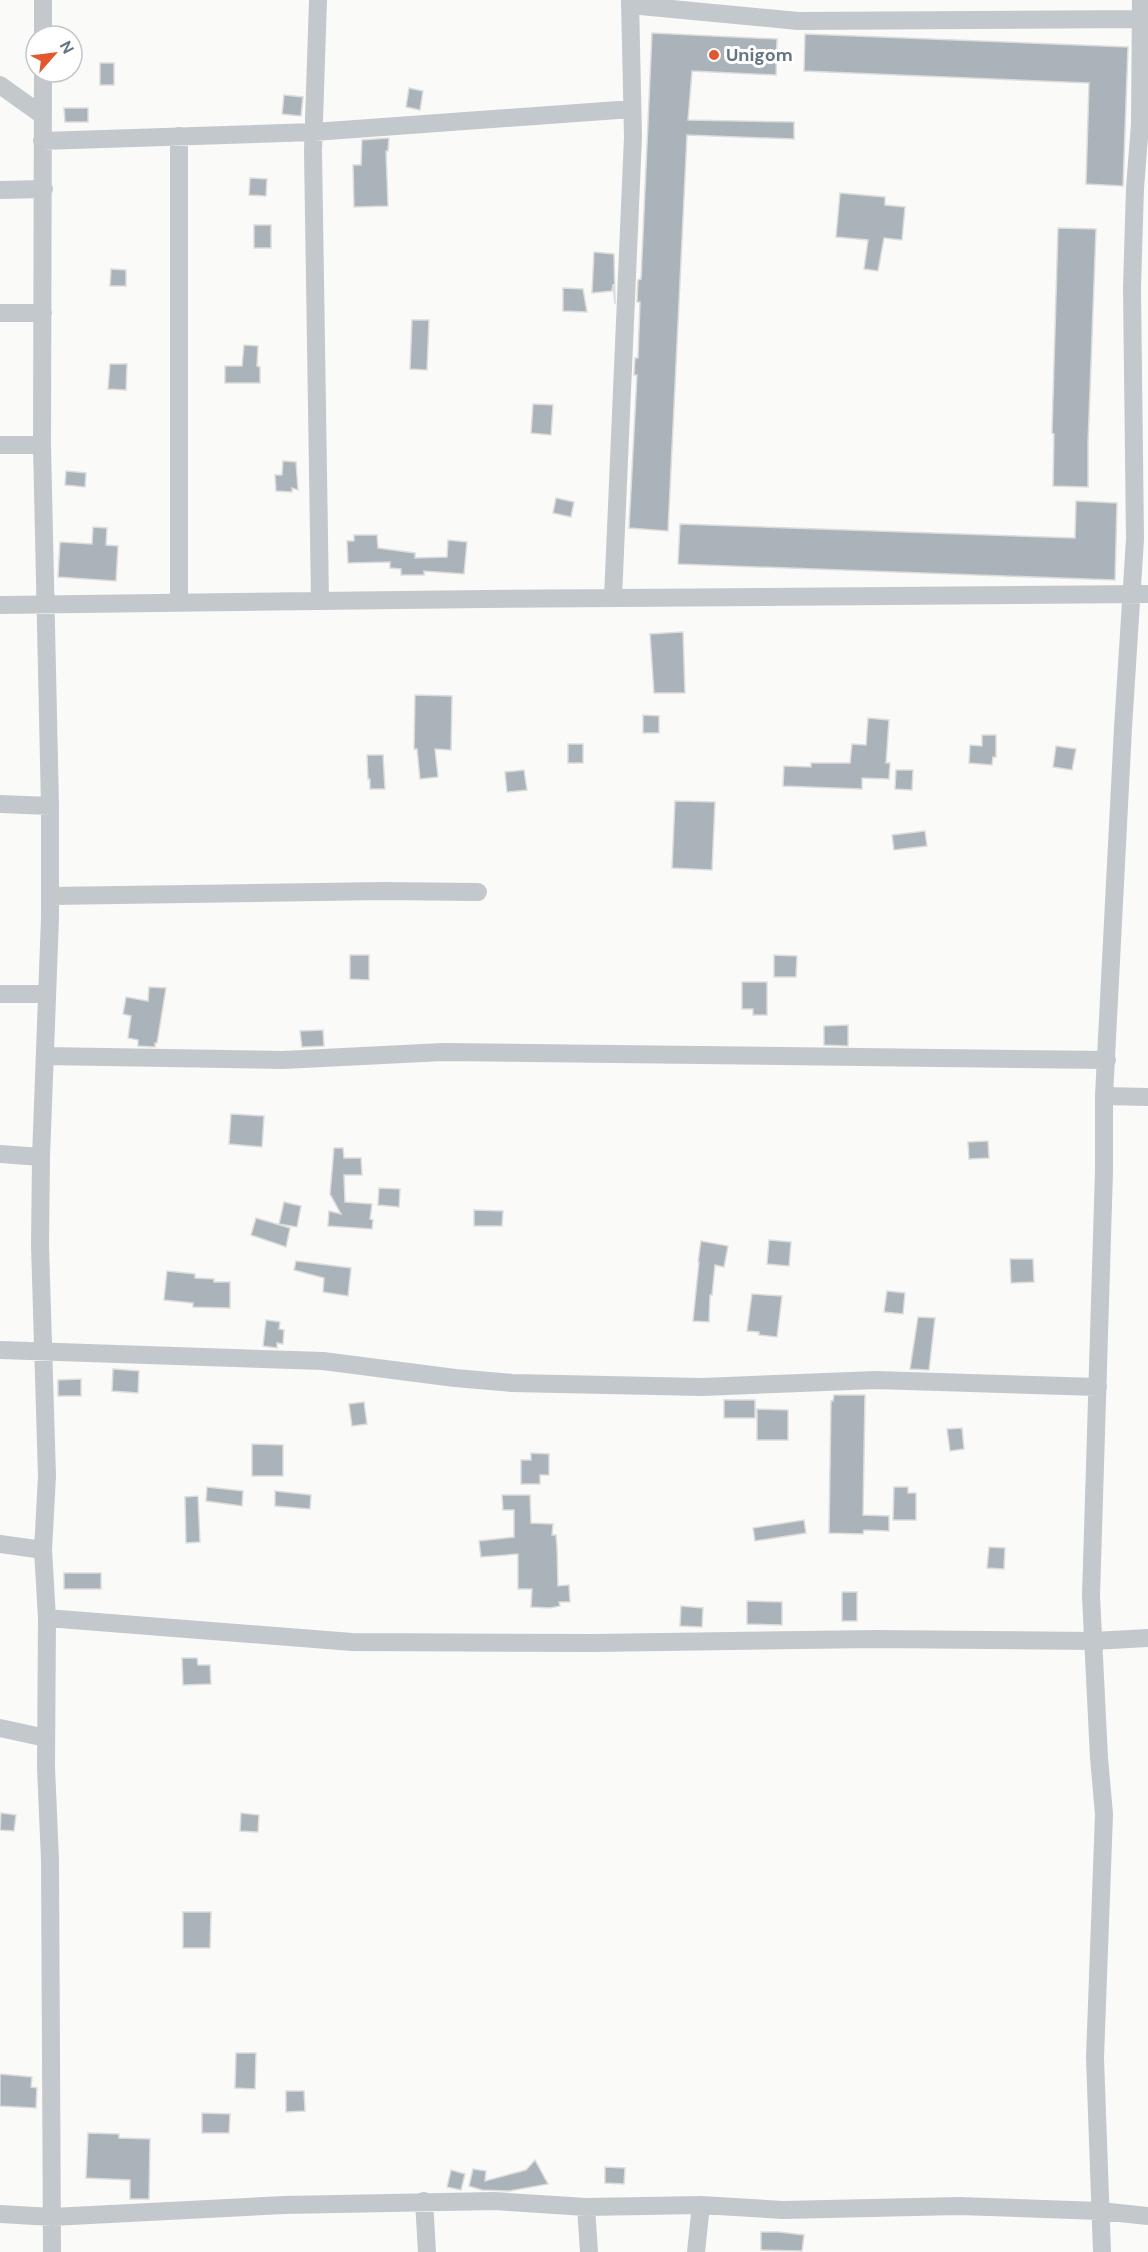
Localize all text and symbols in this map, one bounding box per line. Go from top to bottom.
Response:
north arrow [24,24,84,84]
text: N [55,37,79,57]
place label: Unigom [726,43,793,67]
marker: Unigom [707,48,721,62]

